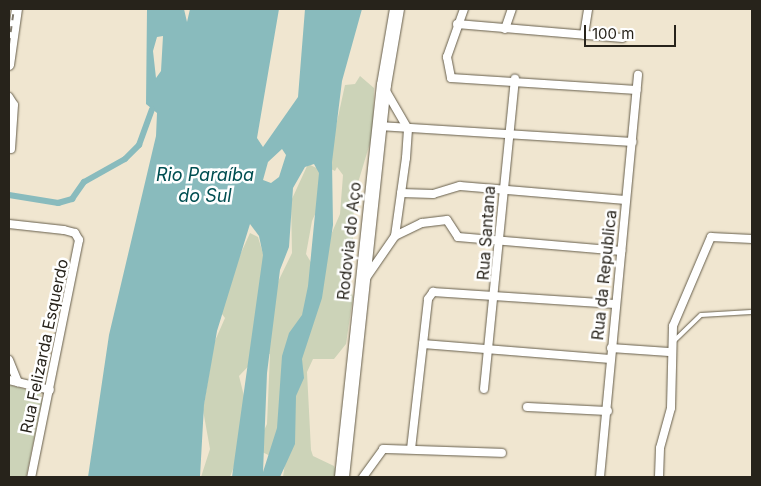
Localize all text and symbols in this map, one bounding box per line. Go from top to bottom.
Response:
scale bar [586,15,678,47]
text: 100 m [592,24,634,43]
water label: Rio Paraíba do Sul [156,165,254,208]
street label: Rodovia do Aço [333,181,365,301]
street label: Rua Santana [473,185,499,281]
street label: Rua da Republica [588,209,620,341]
street label: Rua Felizarda Esquerdo [16,257,72,435]

